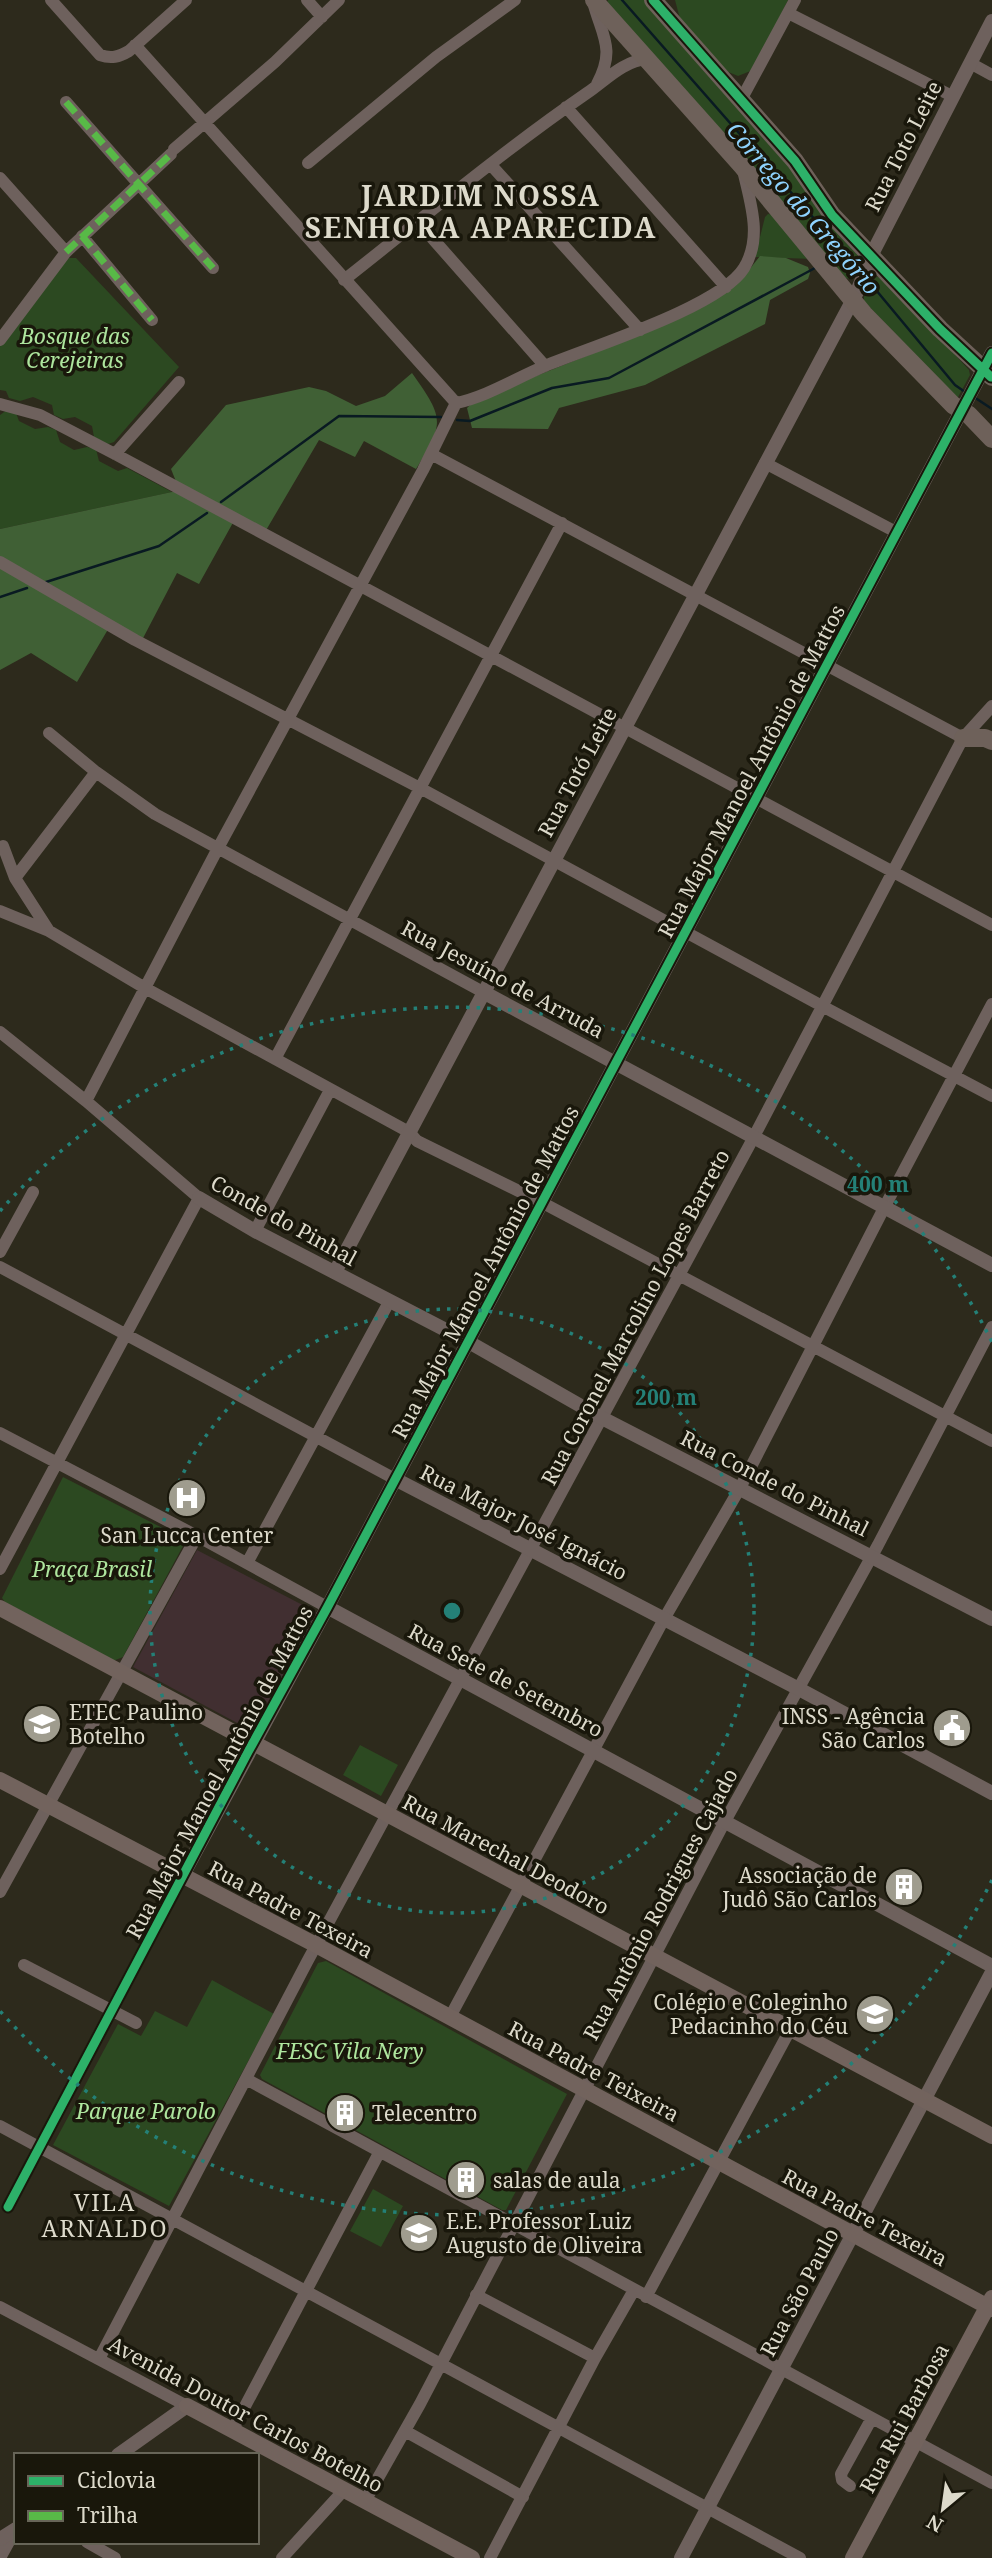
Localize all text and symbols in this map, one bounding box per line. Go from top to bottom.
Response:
street label: Rua Toto Leite [858,76,948,216]
water label: Córrego do Gregório [720,115,888,301]
district label: JARDIM NOSSA SENHORA APARECIDA [305,176,657,246]
park label: Bosque das Cerejeiras [19,322,130,374]
street label: Rua Major Manoel Antônio de Mattos [651,600,851,942]
street label: Rua Totó Leite [531,702,623,842]
street label: Rua Jesuíno de Arruda [397,914,609,1044]
street label: Rua Major Manoel Antônio de Mattos [385,1101,585,1443]
street label: Rua Coronel Marcolino Lopes Barreto [534,1144,736,1490]
street label: Conde do Pinhal [206,1168,363,1272]
text: 400 m [847,1170,909,1198]
text: 200 m [635,1383,697,1411]
street label: Rua Conde do Pinhal [676,1423,874,1543]
street label: Rua Major José Ignácio [416,1458,632,1586]
hospital icon: San Lucca Center [166,1477,208,1519]
place label: San Lucca Center [101,1521,274,1549]
park label: Praça Brasil [31,1555,153,1583]
centre of rings [440,1599,464,1623]
street label: Rua Major Manoel Antônio de Mattos [119,1601,319,1943]
street label: Rua Sete de Setembro [404,1617,608,1743]
place label: ETEC Paulino Botelho [69,1698,203,1750]
place label: INSS - Agência São Carlos [782,1702,925,1754]
school or university icon: ETEC Paulino Botelho [21,1703,63,1745]
public building icon: INSS - Agência São Carlos [931,1707,973,1749]
street label: Rua Antônio Rodrigues Cajado [576,1763,744,2045]
street label: Rua Marechal Deodoro [398,1788,614,1920]
street label: Rua Padre Texeira [204,1854,378,1964]
place label: Associação de Judô São Carlos [721,1861,877,1913]
building icon: Associação de Judô São Carlos [883,1866,925,1908]
place label: Colégio e Coleginho Pedacinho do Céu [653,1988,848,2040]
school or university icon: Colégio e Coleginho Pedacinho do Céu [854,1993,896,2035]
street label: Rua Padre Teixeira [504,2014,684,2128]
park label: FESC Vila Nery [275,2037,424,2065]
building icon: Telecentro [324,2092,366,2134]
park label: Parque Parolo [75,2097,216,2125]
place label: Telecentro [372,2099,477,2127]
building icon: salas de aula [445,2159,487,2201]
street label: Rua Padre Texeira [778,2162,952,2272]
place label: salas de aula [493,2166,621,2194]
district label: VILA ARNALDO [41,2186,169,2244]
place label: E.E. Professor Luiz Augusto de Oliveira [446,2207,643,2259]
school or university icon: E.E. Professor Luiz Augusto de Oliveira [398,2212,440,2254]
street label: Rua São Paulo [753,2223,845,2361]
street label: Avenida Doutor Carlos Botelho [104,2329,388,2499]
street label: Rua Rui Barbosa [853,2338,955,2498]
legend [14,2453,259,2544]
text: Ciclovia [77,2466,156,2494]
north arrow [908,2474,978,2544]
text: Trilha [77,2501,138,2529]
text: N [922,2509,948,2539]

